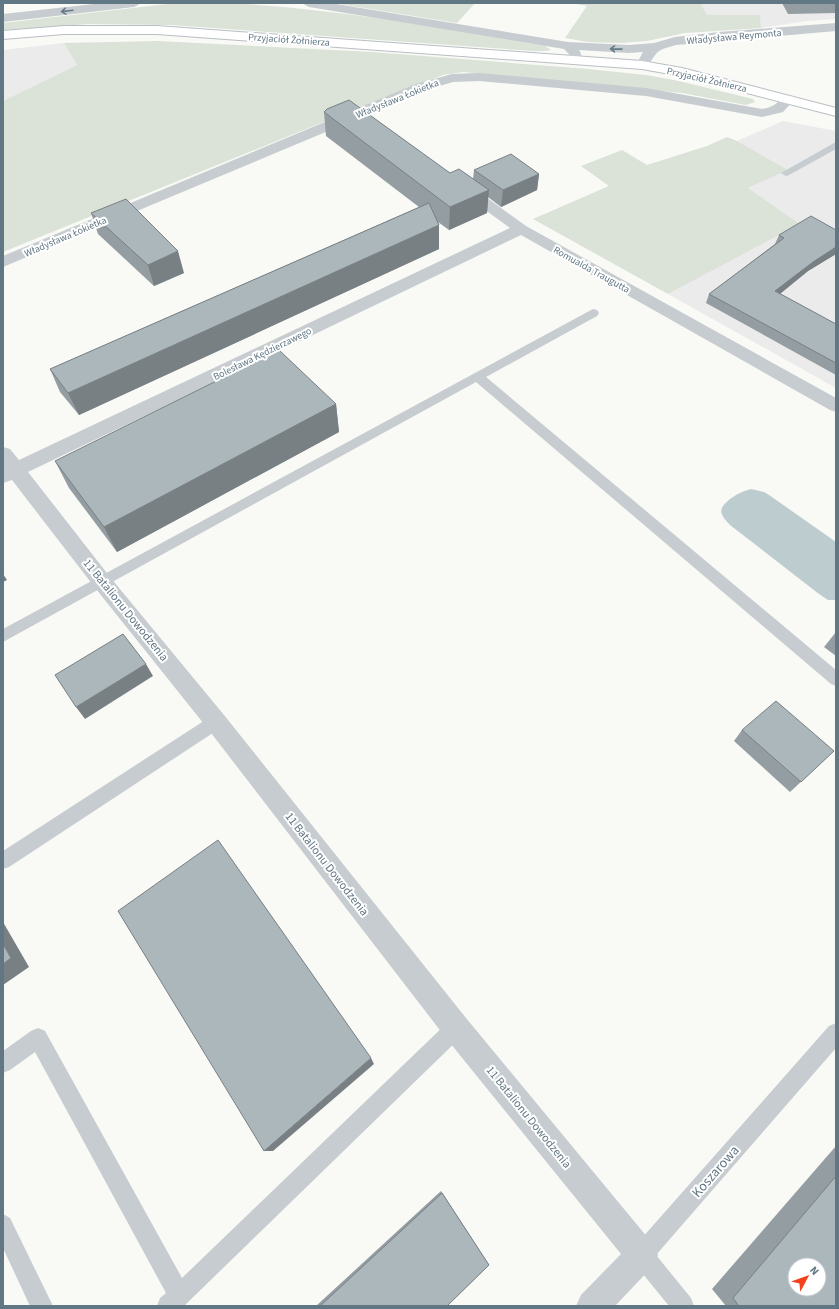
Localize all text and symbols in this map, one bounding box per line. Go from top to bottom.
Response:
one-way arrow [61,7,74,15]
street label: Władysława Reymonta [686,26,782,48]
street label: Przyjaciół Żołnierza [248,30,330,50]
one-way arrow [610,45,623,53]
street label: Przyjaciół Żołnierza [665,64,748,96]
street label: Władysława Łokietka [354,76,441,122]
street label: Władysława Łokietka [22,213,109,261]
street label: Romualda Traugutta [551,243,632,297]
street label: Bolesława Kędzierzawego [211,324,314,384]
street label: 11 Batalionu Dowodzenia [79,556,172,665]
street label: 11 Batalionu Dowodzenia [281,809,372,920]
street label: 11 Batalionu Dowodzenia [482,1063,575,1172]
street label: Koszarowa [687,1141,744,1202]
north arrow [787,1257,827,1297]
text: N [806,1263,822,1278]

